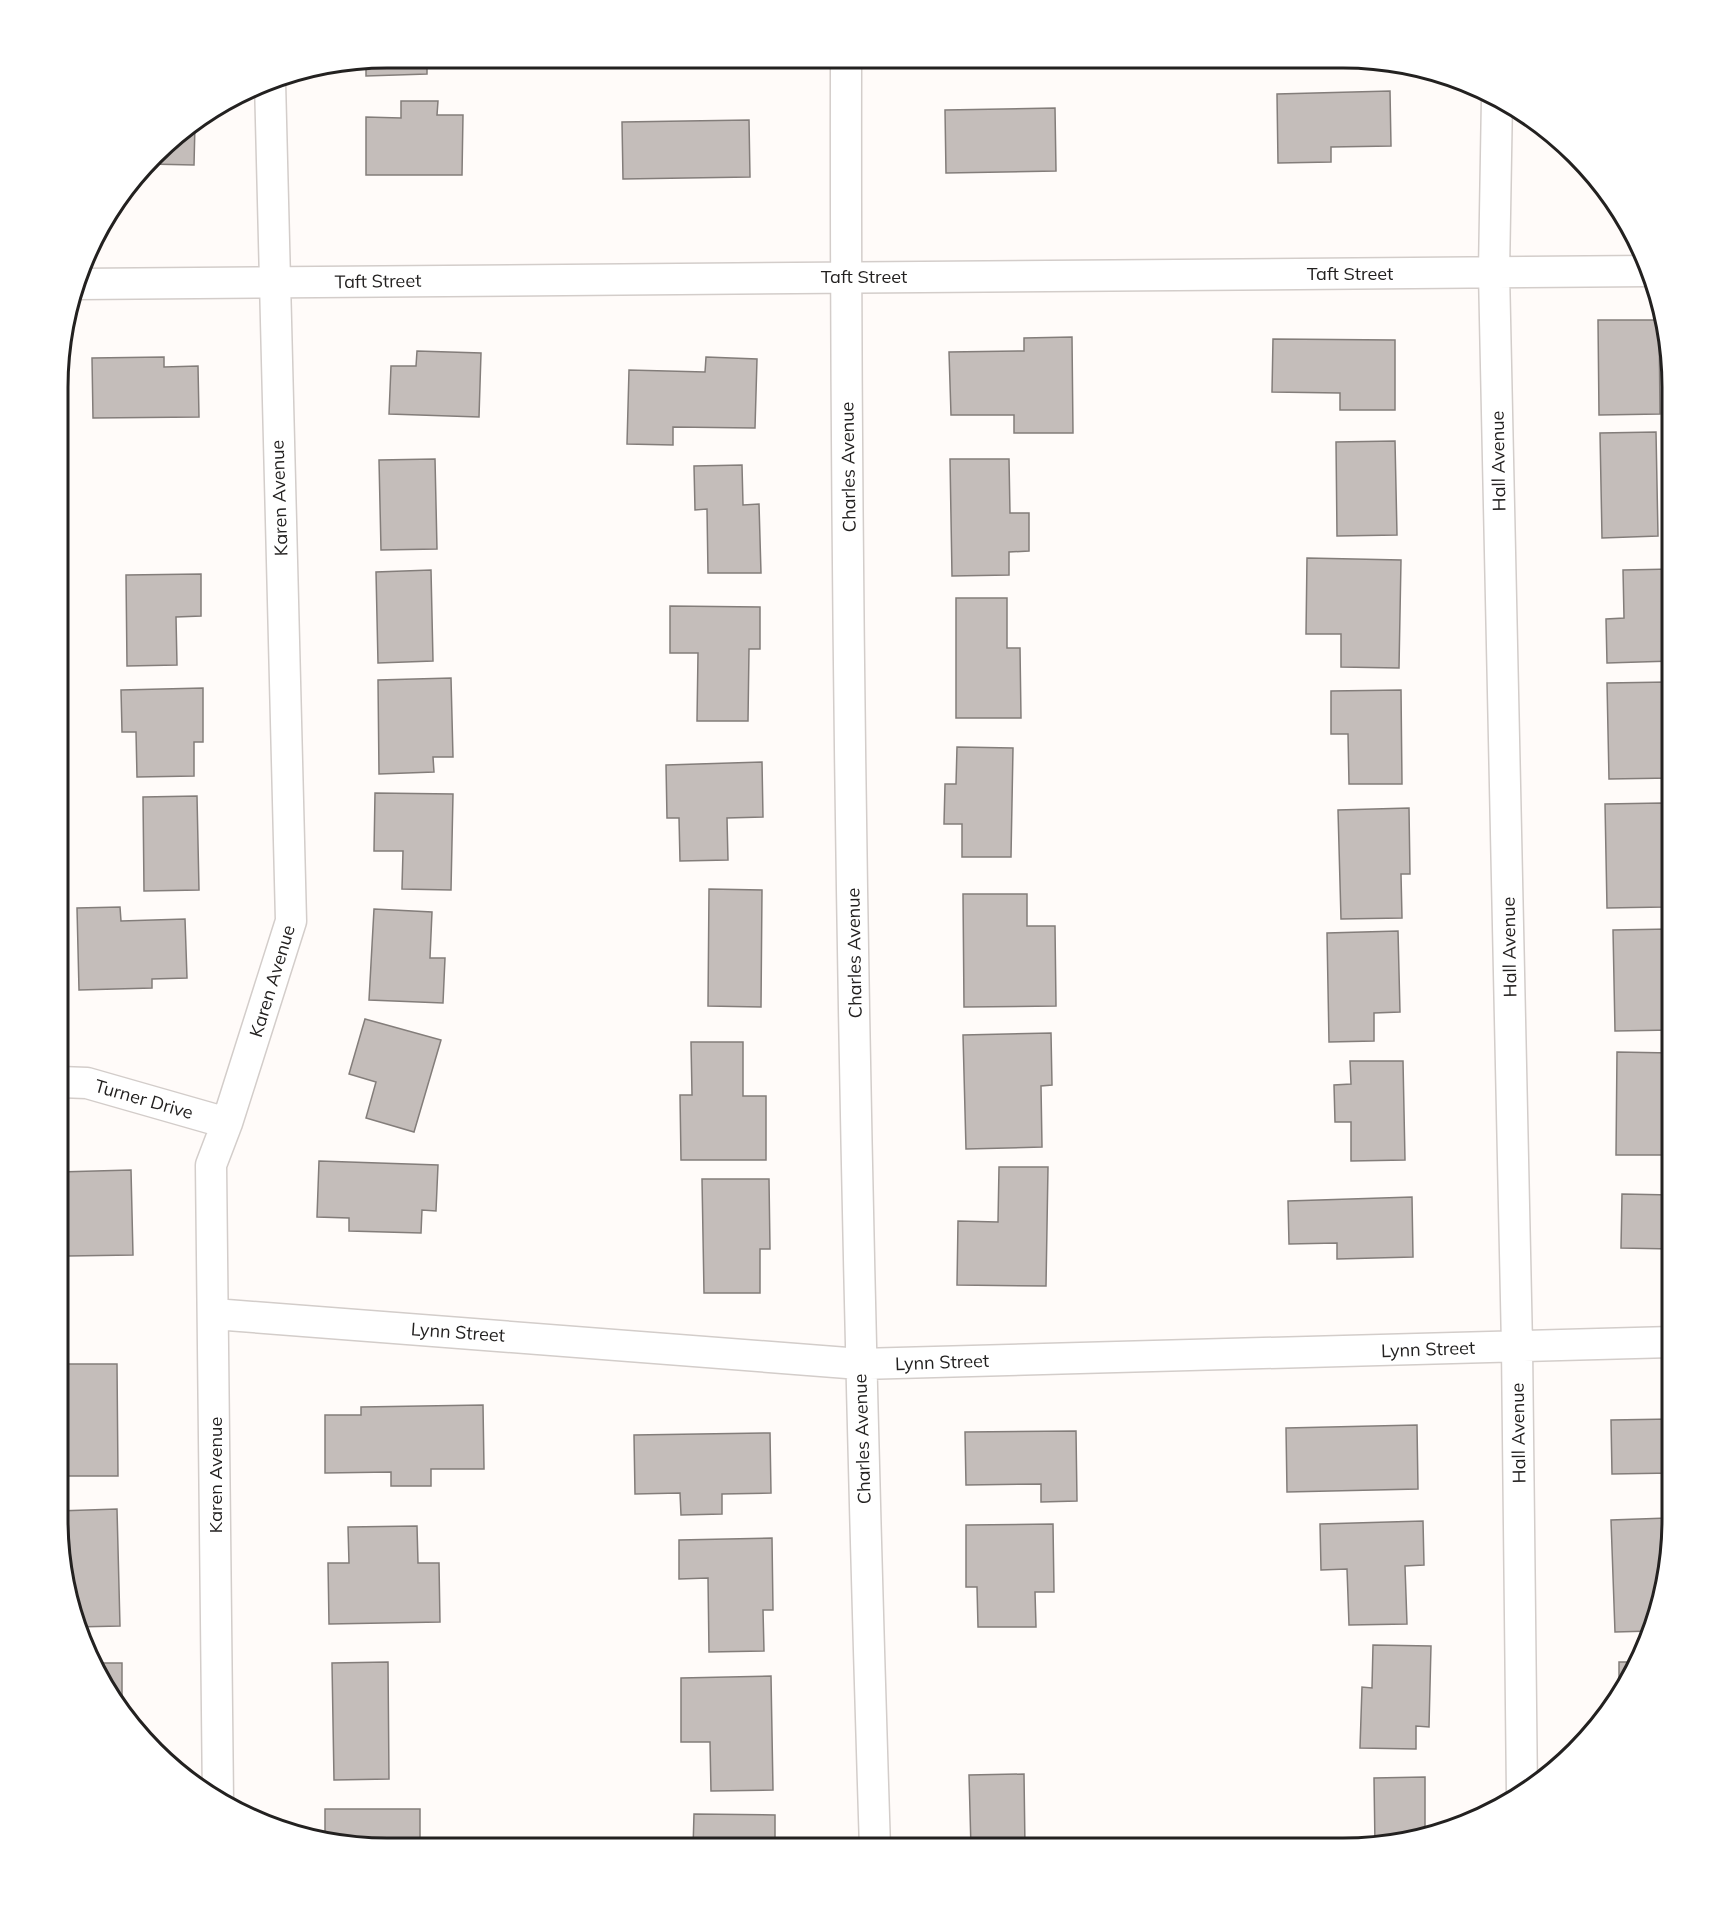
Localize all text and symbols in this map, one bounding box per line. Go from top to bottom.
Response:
street label: Taft Street [1307,262,1393,285]
street label: Taft Street [821,265,907,288]
street label: Taft Street [334,269,422,293]
street label: Charles Avenue [835,402,861,532]
street label: Hall Avenue [1486,411,1510,511]
street label: Karen Avenue [265,439,293,557]
street label: Charles Avenue [841,888,867,1018]
street label: Hall Avenue [1497,897,1521,997]
street label: Karen Avenue [244,922,300,1040]
street label: Turner Drive [92,1074,196,1124]
street label: Lynn Street [410,1317,506,1347]
street label: Lynn Street [1381,1336,1475,1362]
street label: Lynn Street [895,1349,989,1375]
street label: Charles Avenue [848,1373,876,1505]
street label: Hall Avenue [1506,1383,1530,1483]
street label: Karen Avenue [204,1417,227,1533]

